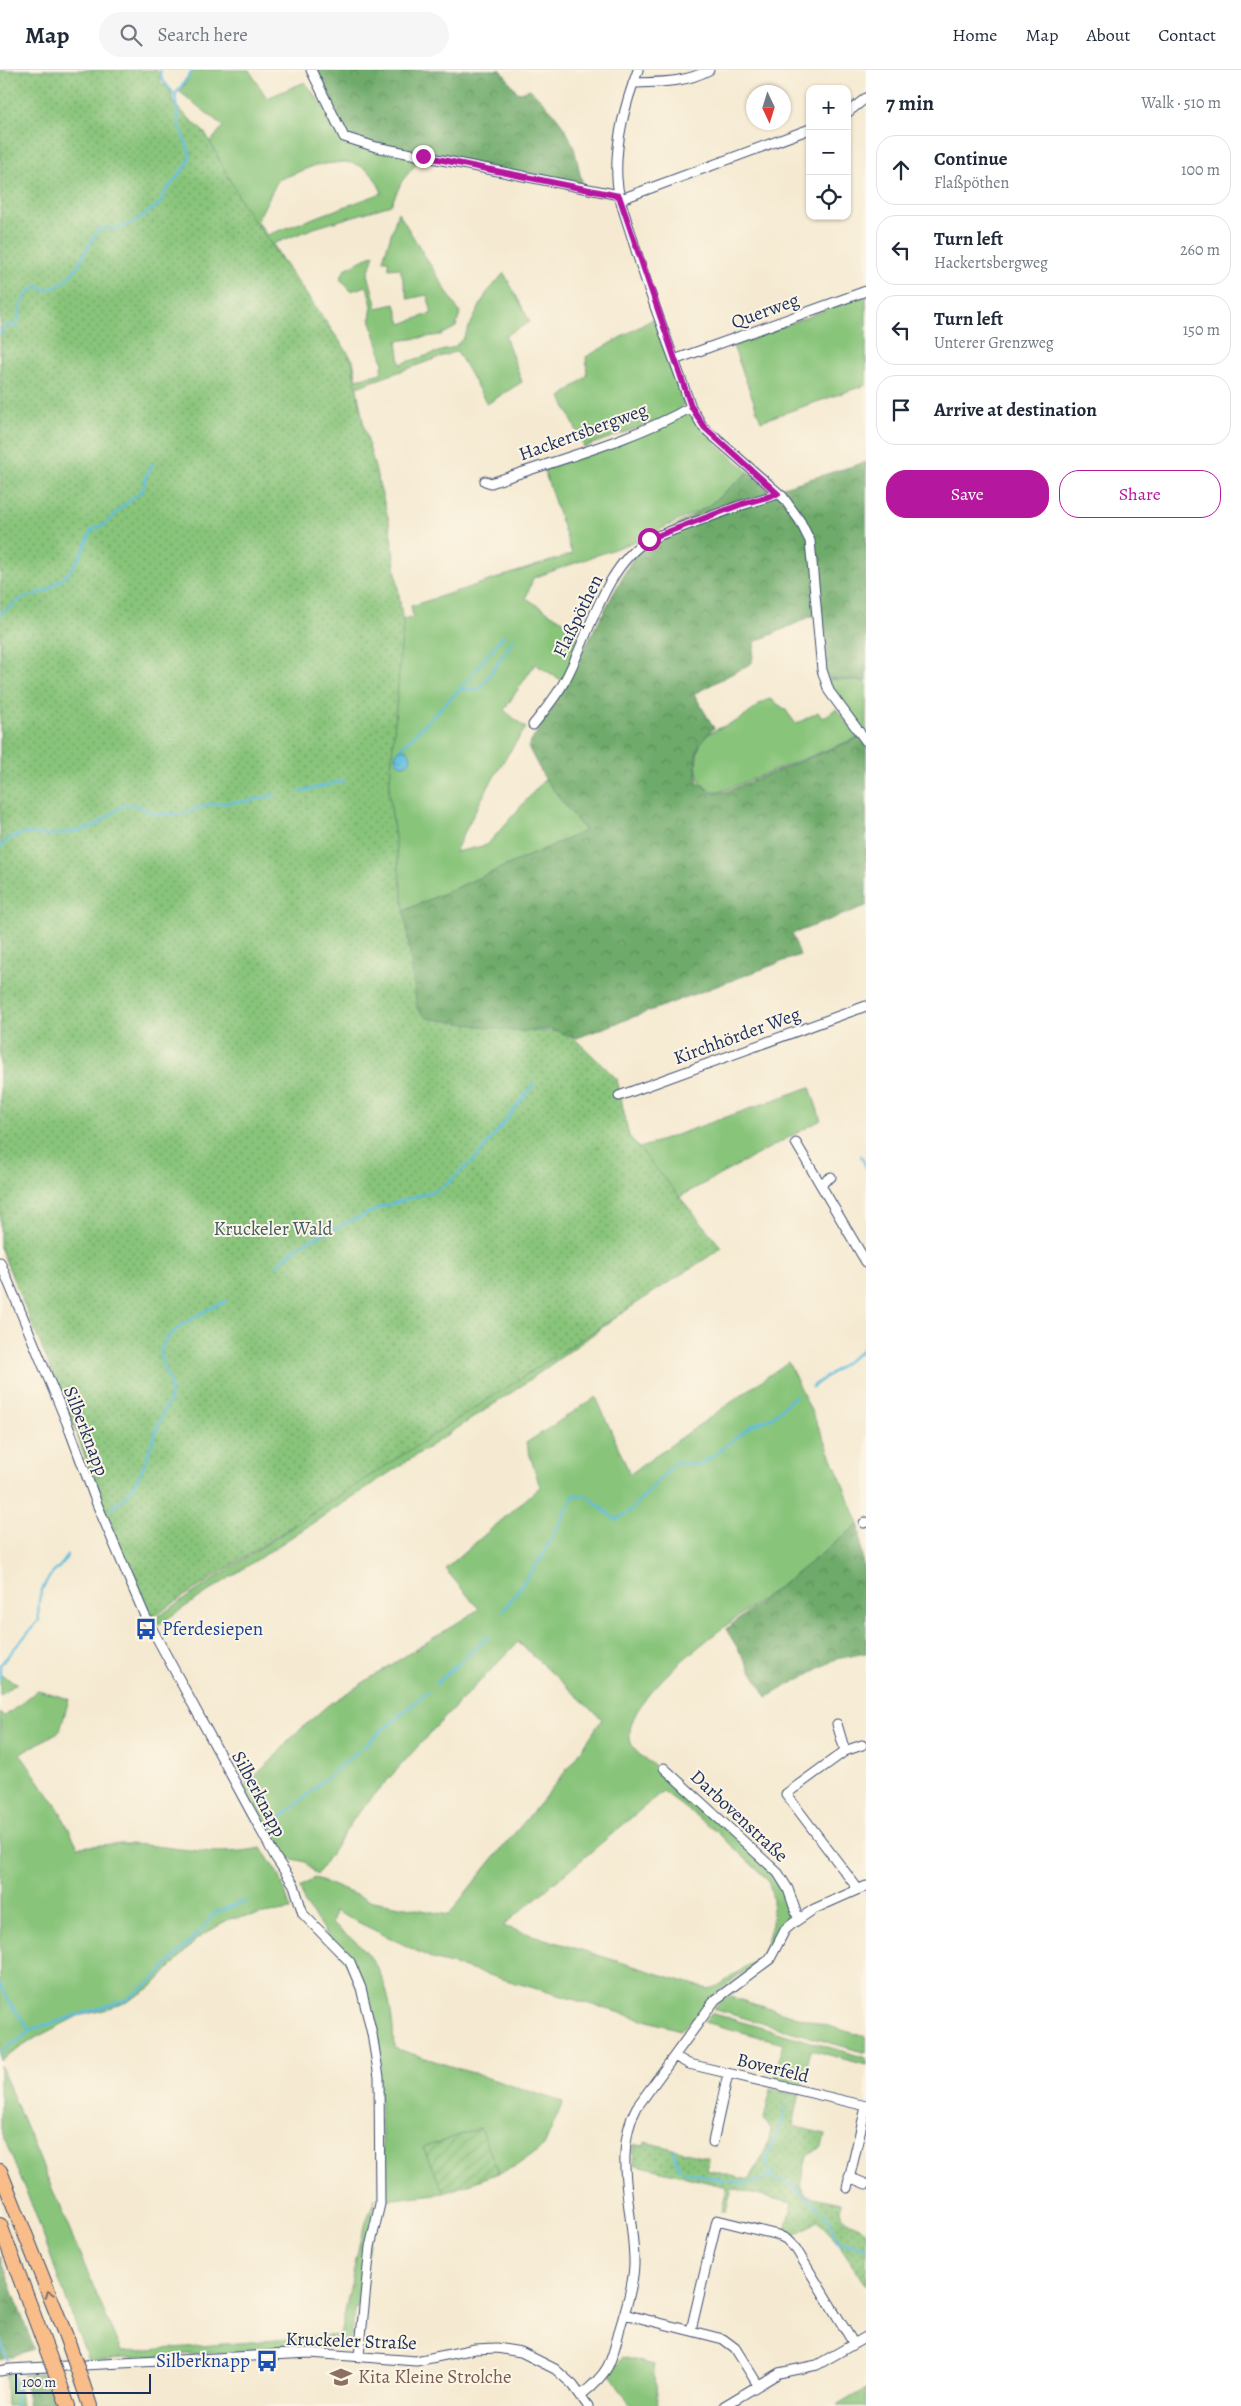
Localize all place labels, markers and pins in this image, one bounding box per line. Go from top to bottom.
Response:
bus stop icon: Pferdesiepen [133,1616,159,1642]
place label: Pferdesiepen [162,1616,263,1642]
place label: Silberknapp [156,2348,250,2374]
bus stop icon: Silberknapp [254,2348,280,2374]
school or university icon: Kita Kleine Strolche [328,2364,354,2390]
place label: Kita Kleine Strolche [358,2364,512,2390]

